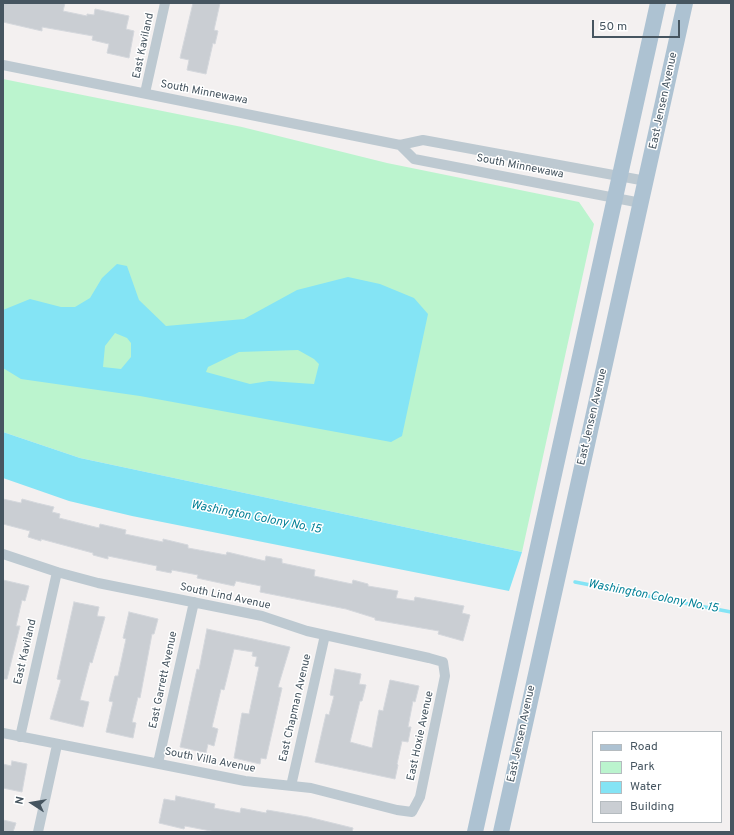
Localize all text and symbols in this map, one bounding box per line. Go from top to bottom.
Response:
street label: East Kaviland [131,12,157,80]
scale bar [594,12,682,38]
text: 50 m [599,19,627,35]
street label: East Jensen Avenue [647,51,681,151]
street label: South Minnewawa [159,78,249,108]
street label: South Minnewawa [475,152,565,182]
street label: East Jensen Avenue [575,367,611,467]
water label: Washington Colony No. 15 [190,498,322,538]
water label: Washington Colony No. 15 [587,577,719,617]
street label: South Lind Avenue [178,581,272,613]
street label: East Kaviland [12,618,40,686]
street label: East Garrett Avenue [147,630,181,730]
street label: East Chapman Avenue [277,653,315,763]
street label: East Jensen Avenue [505,684,539,784]
street label: East Hoxie Avenue [405,690,437,782]
legend [592,731,722,823]
text: Road [630,739,658,755]
street label: South Villa Avenue [163,746,257,776]
text: Park [630,759,655,775]
text: Water [630,779,662,795]
north arrow [12,783,52,823]
text: N [13,795,28,806]
text: Building [630,799,674,815]

